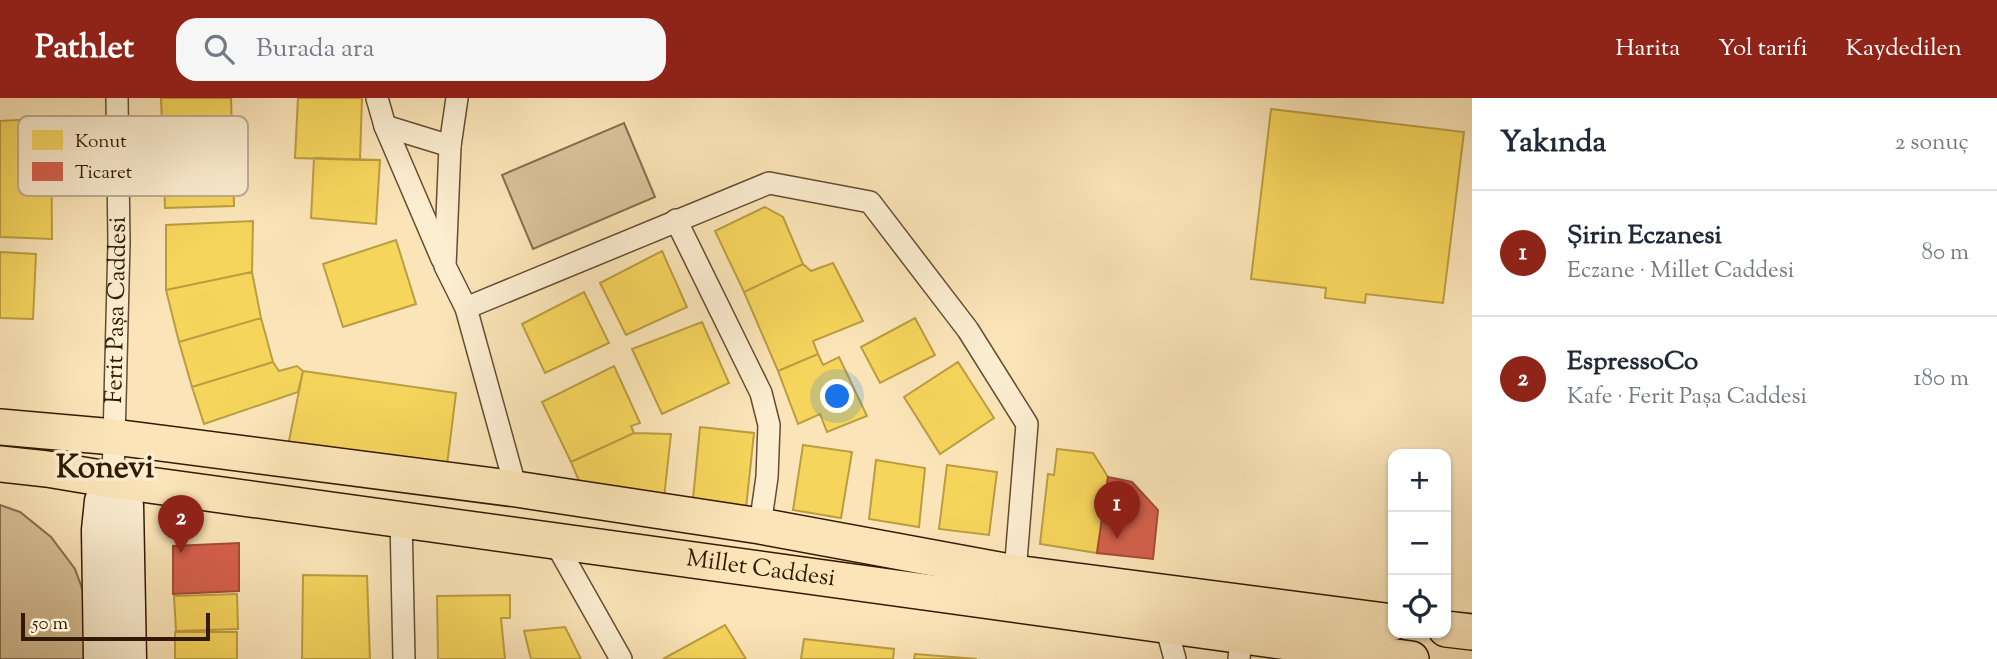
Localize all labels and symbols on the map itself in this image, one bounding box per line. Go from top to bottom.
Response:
legend [18,116,248,196]
text: Konut [75,129,127,156]
text: Ticaret [75,160,133,187]
street label: Ferit Paşa Caddesi [98,216,136,404]
your location [820,379,854,413]
district label: Konevi [56,446,154,492]
pin: 1 [1094,481,1140,539]
pin: 2 [158,495,204,553]
street label: Millet Caddesi [684,542,838,596]
scale bar [21,610,210,642]

